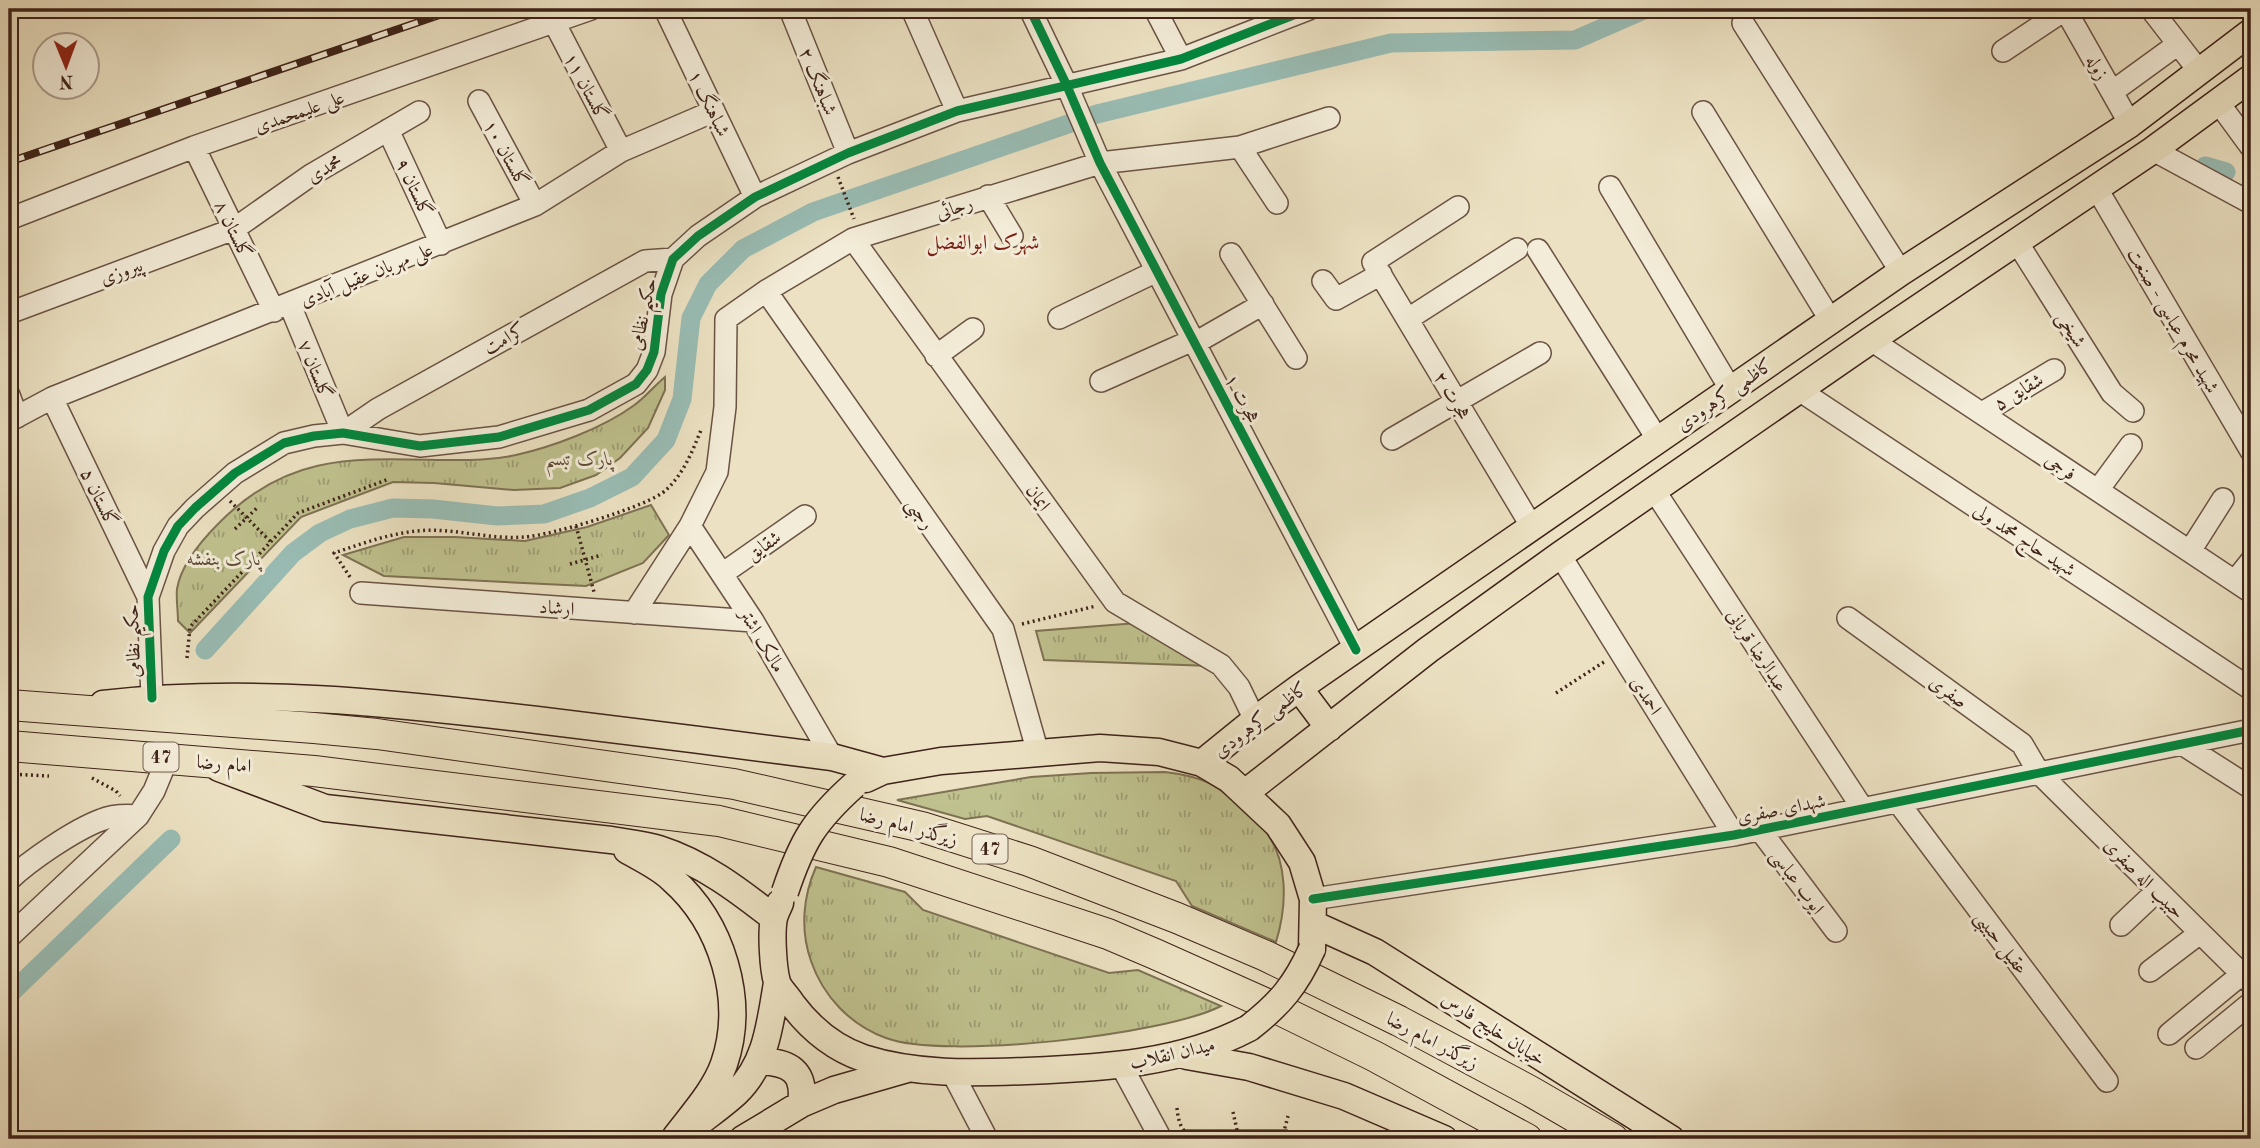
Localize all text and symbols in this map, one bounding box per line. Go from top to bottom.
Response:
north arrow [32,32,102,102]
street label: شباهنگ ۲ [795,44,843,118]
street label: گلستان ۱۱ [559,49,614,124]
street label: زوله [2081,52,2110,84]
street label: شباهنگ ۱ [684,66,736,140]
text: N [58,71,74,90]
street label: علی علیمحمدی [252,89,348,140]
street label: گلستان ۱۰ [479,116,534,191]
street label: محمدی [304,152,346,188]
street label: گلستان ۹ [391,154,438,220]
street label: رجائی [933,192,975,224]
street label: گلستان ۸ [210,196,257,262]
district label: شهرک ابوالفضل [927,232,1039,257]
street label: علی مهربان عقیل آبادی [297,238,437,314]
street label: شهید محرم عباسی - صنعت [2118,246,2221,399]
street label: پیروزی [98,256,148,292]
street label: حکیم نظامی [626,276,669,354]
street label: شیخی [2050,309,2088,353]
street label: کرامت [480,319,529,359]
street label: گلستان ۷ [293,336,338,402]
street label: کاظمی کرهرودی [1673,354,1778,438]
street label: هجرت ۲ [1428,369,1473,424]
street label: هجرت ۱ [1219,371,1262,427]
street label: شقایق ۵ [1991,371,2048,416]
park label: پارک تبسم [545,450,615,478]
street label: فرجی [2040,451,2079,486]
street label: گلستان ۵ [76,464,123,530]
street label: ایمان [1021,482,1053,515]
street label: رجبی [898,495,936,536]
street label: شهید حاج محمد ولی [1966,501,2078,586]
street label: شقایق [744,529,786,566]
park label: پارک بنفشه [187,550,262,572]
street label: ارشاد [539,599,575,620]
street label: مالک اشتر [733,603,789,677]
street label: حکیم نظامی [122,604,153,678]
street label: عبدالرضا قربانی [1721,605,1791,697]
street label: صفری [1925,673,1970,714]
street label: احمدی [1626,674,1664,719]
street label: کاظمی کرهرودی [1210,678,1313,764]
road number: 47 [144,742,178,772]
street label: امام رضا [195,754,252,782]
street label: شهدای صفری [1736,793,1827,829]
street label: زیرگذر امام رضا [856,800,961,855]
road number: 47 [972,834,1007,864]
street label: حبیب اله صفری [2099,836,2187,924]
street label: ایوب عباسی [1764,847,1826,920]
street label: عقیل حبیبی [1967,908,2030,981]
street label: خیابان خلیج فارس [1434,990,1548,1076]
street label: زیرگذر امام رضا [1380,1005,1484,1079]
street label: میدان انقلاب [1128,1036,1217,1074]

